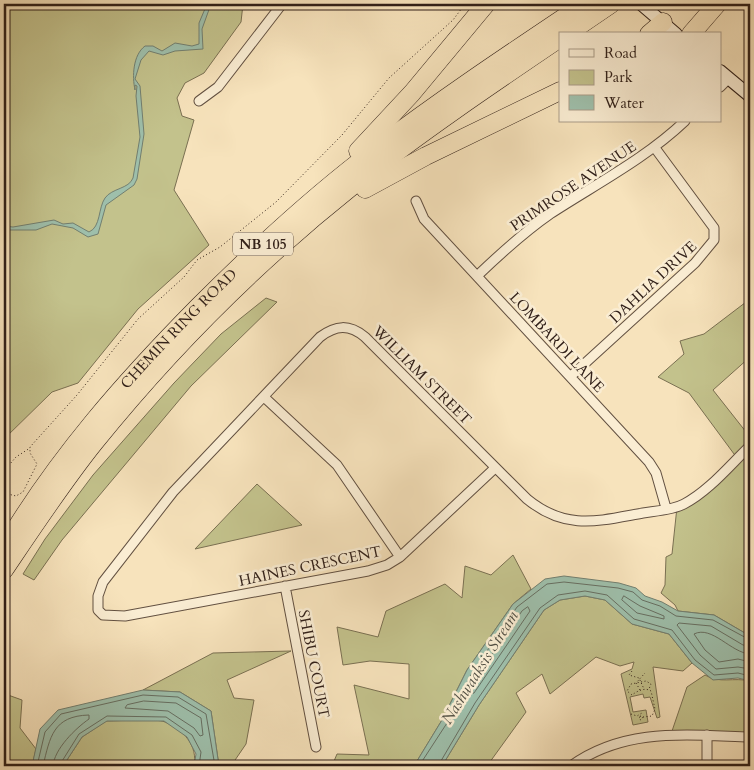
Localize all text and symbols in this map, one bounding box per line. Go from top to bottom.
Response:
legend [559,32,722,122]
text: Road [604,43,637,63]
text: Park [604,67,633,87]
text: Water [603,93,645,113]
street label: PRIMROSE AVENUE [506,136,640,236]
road number: NB 105 [233,232,293,255]
street label: DAHLIA DRIVE [605,236,701,328]
street label: CHEMIN RING ROAD [116,264,241,393]
street label: LOMBARDI LANE [505,287,609,397]
street label: WILLIAM STREET [367,320,476,429]
street label: HAINES CRESCENT [237,541,383,591]
water label: Nashwaaksis Stream [436,607,524,728]
street label: SHIBU COURT [294,608,334,720]

